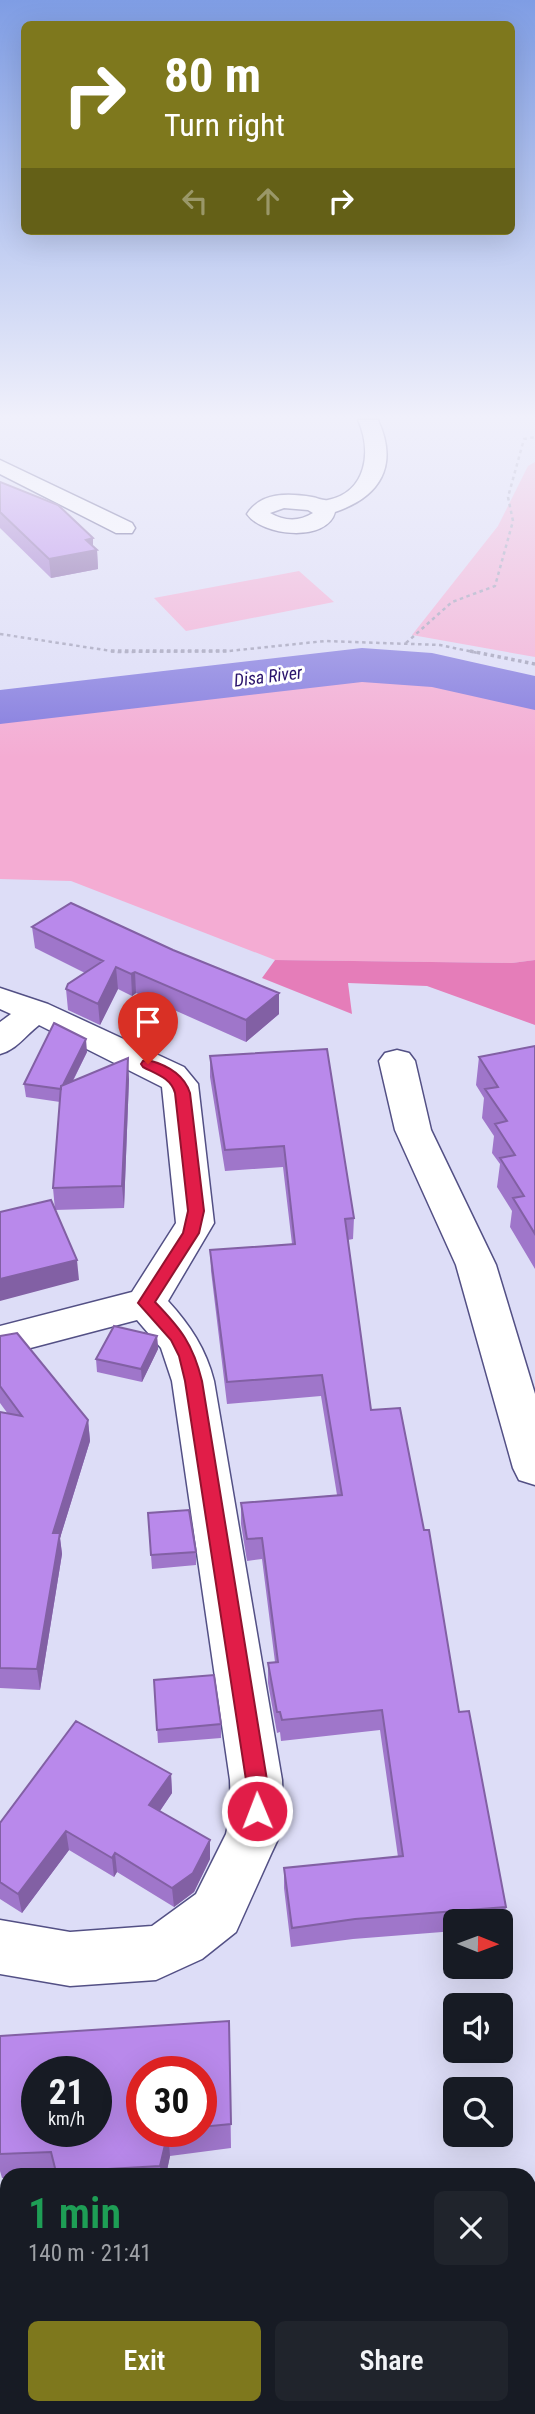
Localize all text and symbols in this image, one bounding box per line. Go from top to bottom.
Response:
text: 80 m [164,47,261,104]
icon: right [49,49,140,140]
text: Turn right [164,106,285,144]
icon: left [176,182,214,220]
icon: ahead [249,182,287,220]
icon: right [322,182,360,220]
water label: Disa River [233,661,304,691]
pin [118,992,178,1064]
icon: arrive [129,1003,167,1041]
position arrow [220,1774,294,1848]
north arrow [443,1909,513,1979]
map controls [443,1909,513,2147]
button: sound [443,1993,513,2063]
speed limit sign: 30 [126,2056,217,2147]
text: 21 [49,2072,84,2113]
button: search [443,2077,513,2147]
text: km/h [48,2108,85,2129]
text: 1 min [28,2189,121,2238]
button: close [434,2191,508,2265]
text: 140 m · 21:41 [28,2240,152,2267]
button: Exit [28,2321,261,2401]
button: Share [275,2321,508,2401]

